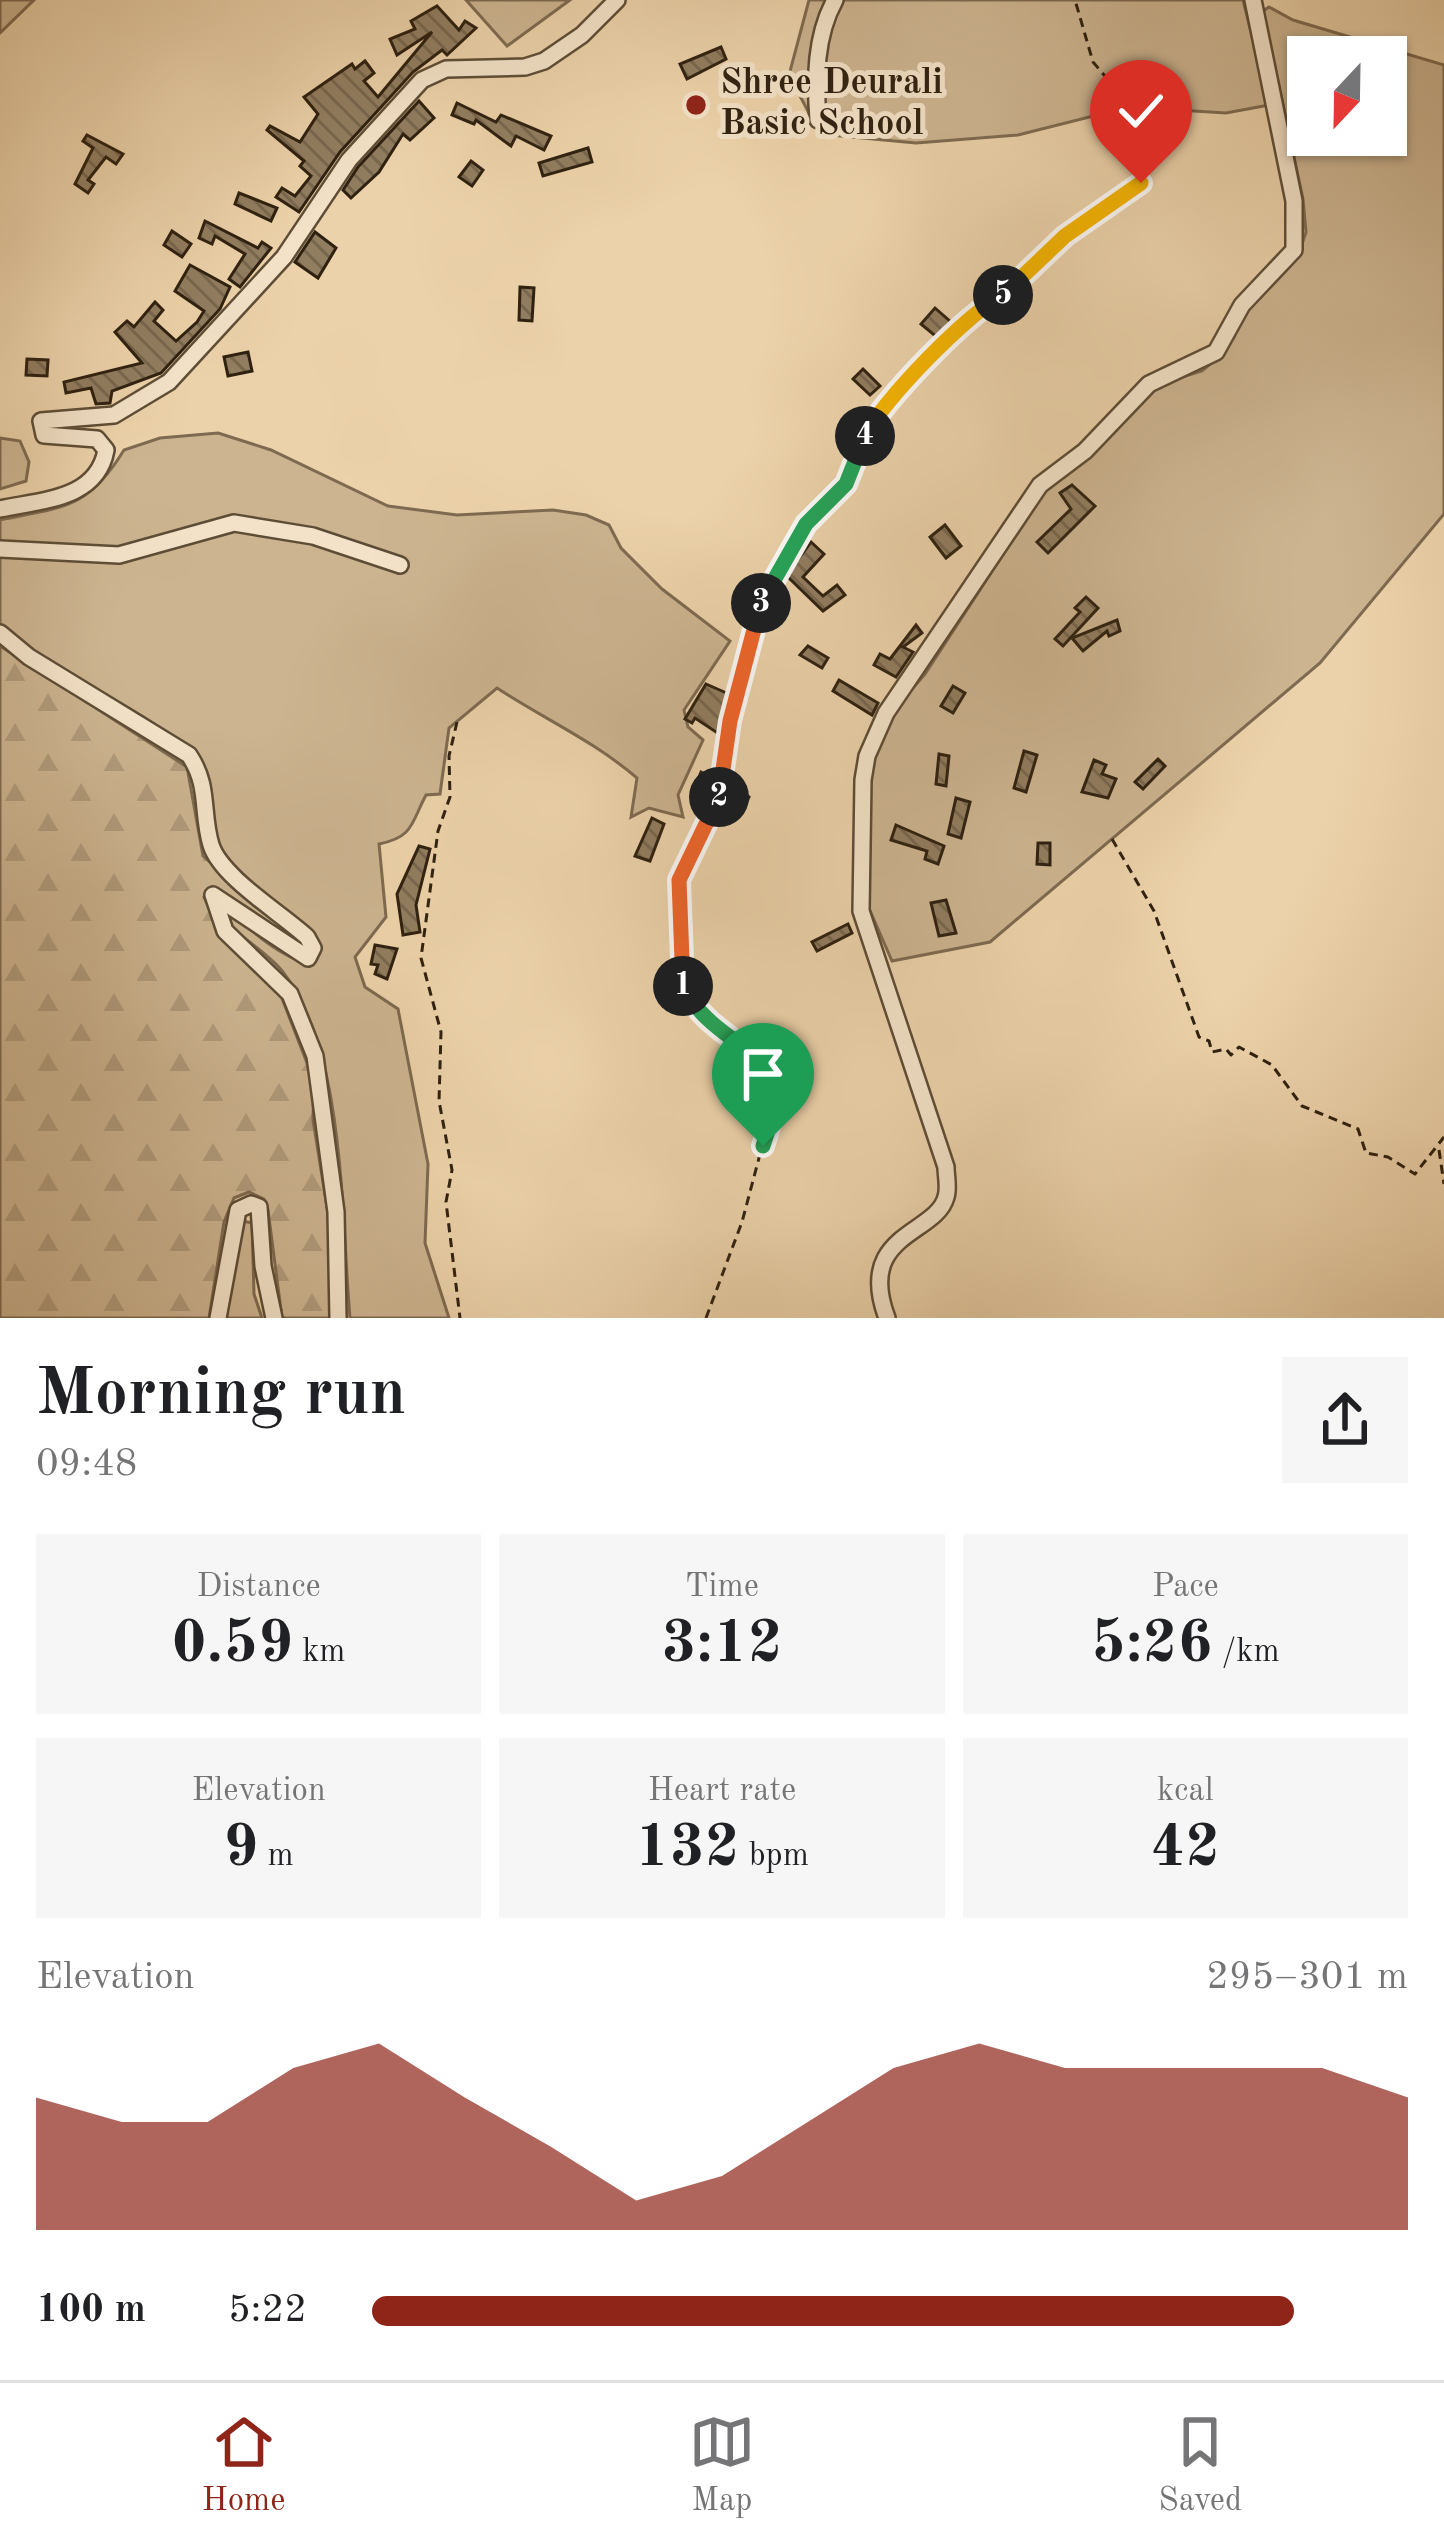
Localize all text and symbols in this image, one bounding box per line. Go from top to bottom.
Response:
north arrow [1287,36,1407,156]
map controls [1287,36,1407,156]
pin [1090,60,1192,183]
place label: Shree Deurali Basic School [720,66,943,143]
icon: check [1108,78,1174,144]
marker: Shree Deurali Basic School [683,92,709,118]
pin: 5 [973,265,1033,325]
text: 5 [993,278,1013,311]
pin: 4 [835,406,895,466]
text: 4 [855,419,875,452]
pin: 3 [731,573,791,633]
text: 3 [751,586,771,619]
pin: 2 [689,767,749,827]
text: 2 [709,780,729,813]
pin: 1 [653,956,713,1016]
text: 1 [673,969,693,1002]
pin [712,1023,814,1146]
icon: arrive [730,1041,796,1107]
button: share [1282,1357,1408,1483]
text: Morning run [36,1363,406,1429]
text: 09:48 [36,1445,137,1484]
text: Distance [197,1571,321,1604]
text: Time [685,1571,759,1604]
text: Pace [1152,1571,1219,1604]
text: 0.59 [172,1615,293,1675]
text: 3:12 [661,1615,783,1675]
text: 5:26 [1091,1615,1212,1675]
text: km [293,1636,346,1669]
text: /km [1212,1636,1280,1669]
text: Elevation [192,1775,326,1808]
text: Heart rate [648,1775,796,1808]
text: kcal [1157,1775,1214,1808]
text: 9 [224,1819,258,1879]
text: 132 [635,1819,739,1879]
text: 42 [1151,1819,1220,1879]
text: m [258,1840,294,1873]
text: bpm [739,1840,809,1873]
text: Elevation [36,1958,195,1997]
text: 295–301 m [1206,1958,1408,1997]
text: 100 m [36,2291,146,2330]
text: 5:22 [228,2291,307,2330]
tab: Home [202,2409,285,2522]
tab: Map [689,2409,755,2522]
tab: Saved [1158,2409,1242,2522]

